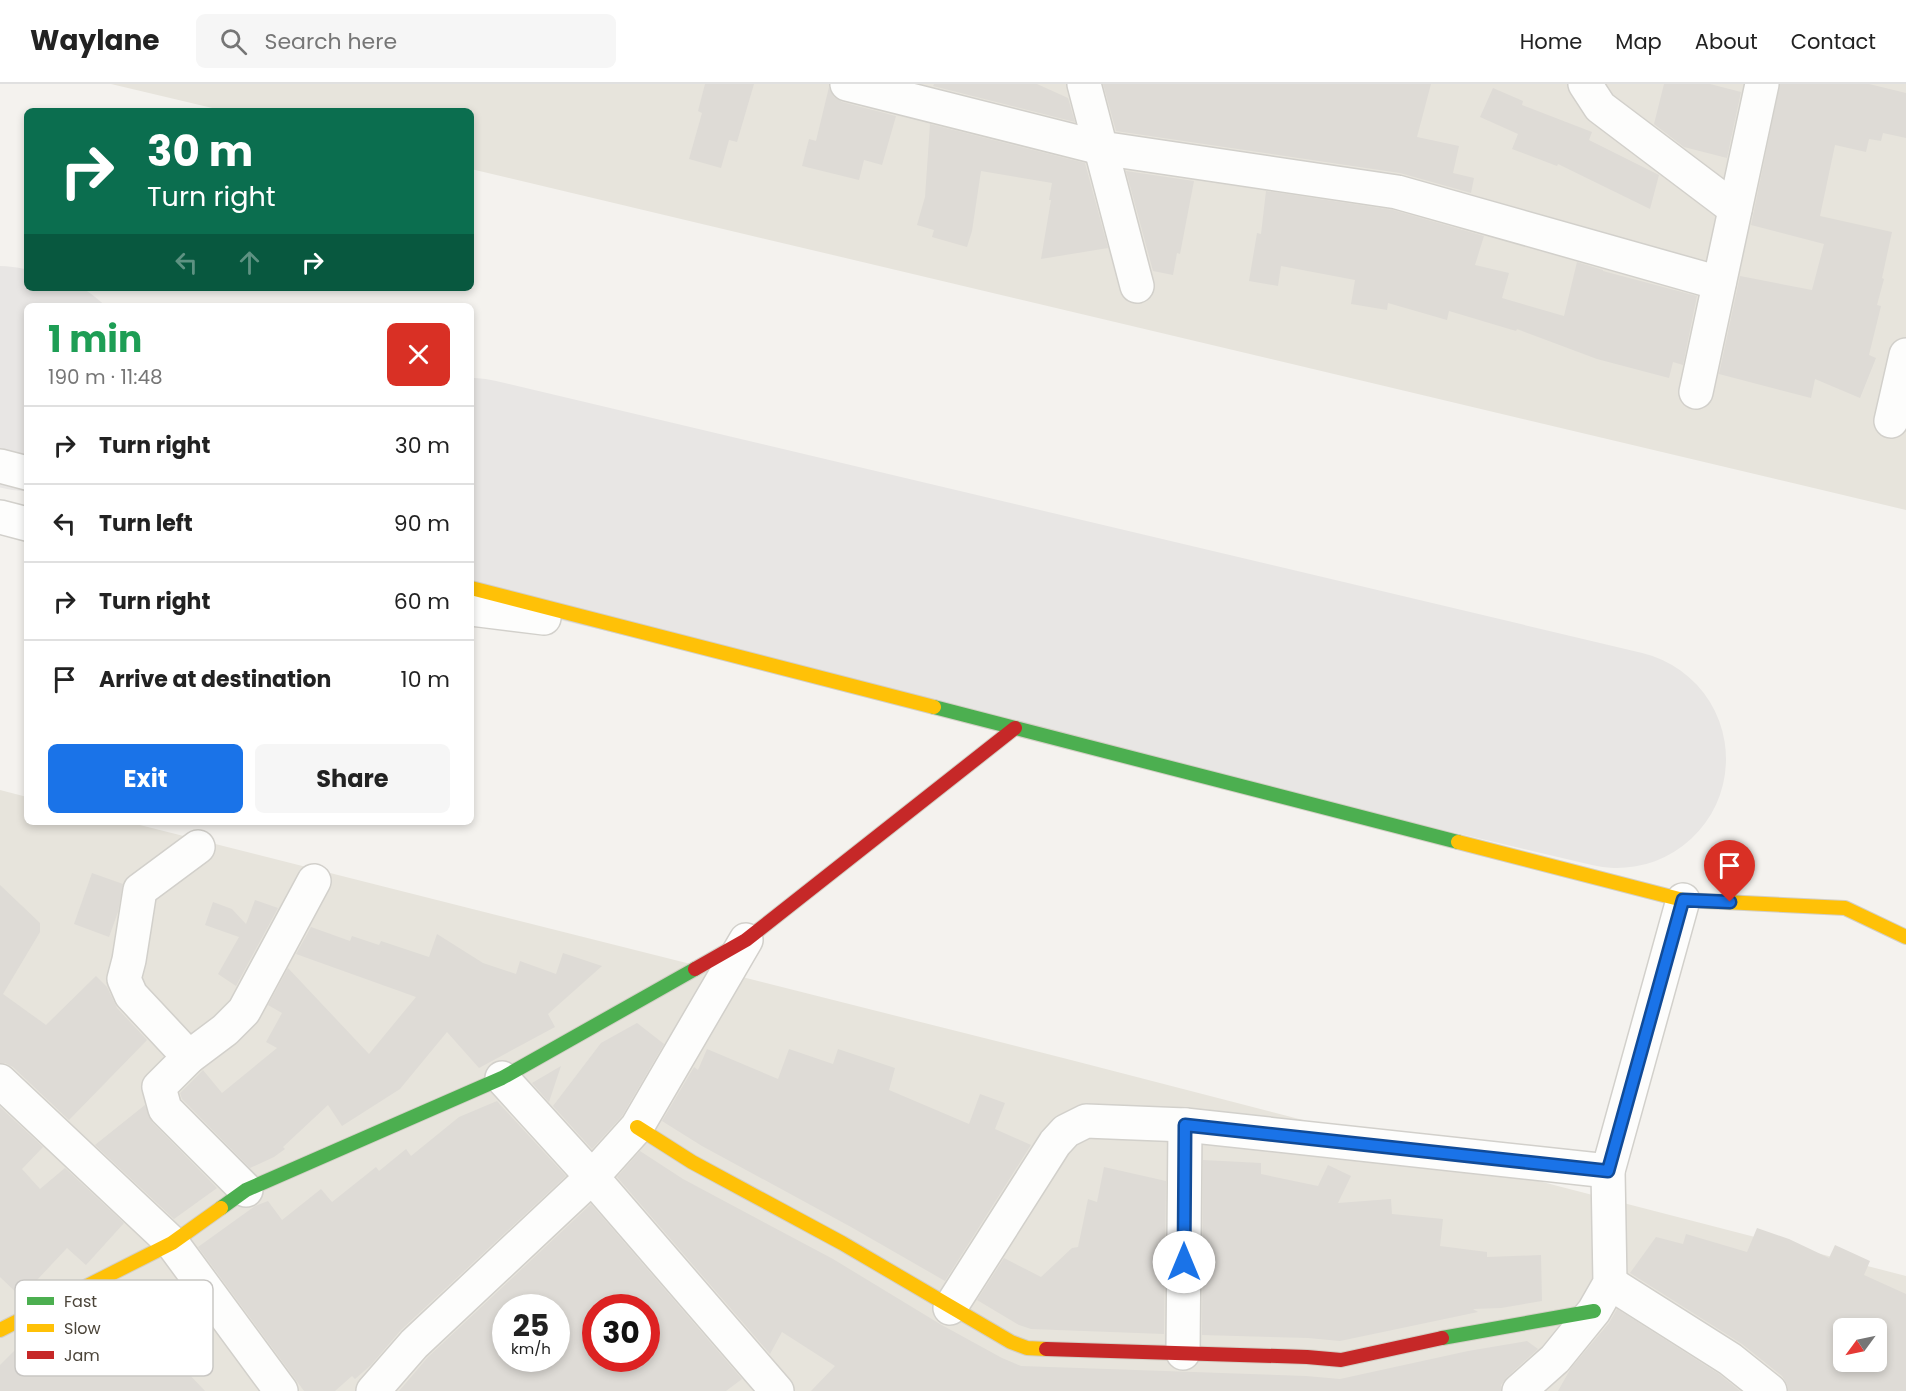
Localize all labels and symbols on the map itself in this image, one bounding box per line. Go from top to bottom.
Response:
pin [1704,840,1755,902]
position arrow [1152,1230,1216,1294]
legend [15,1280,213,1376]
text: Fast [64,1290,97,1313]
speed limit sign: 30 [582,1294,660,1372]
text: Slow [64,1317,101,1340]
north arrow [1833,1318,1887,1372]
text: Jam [64,1344,100,1367]

